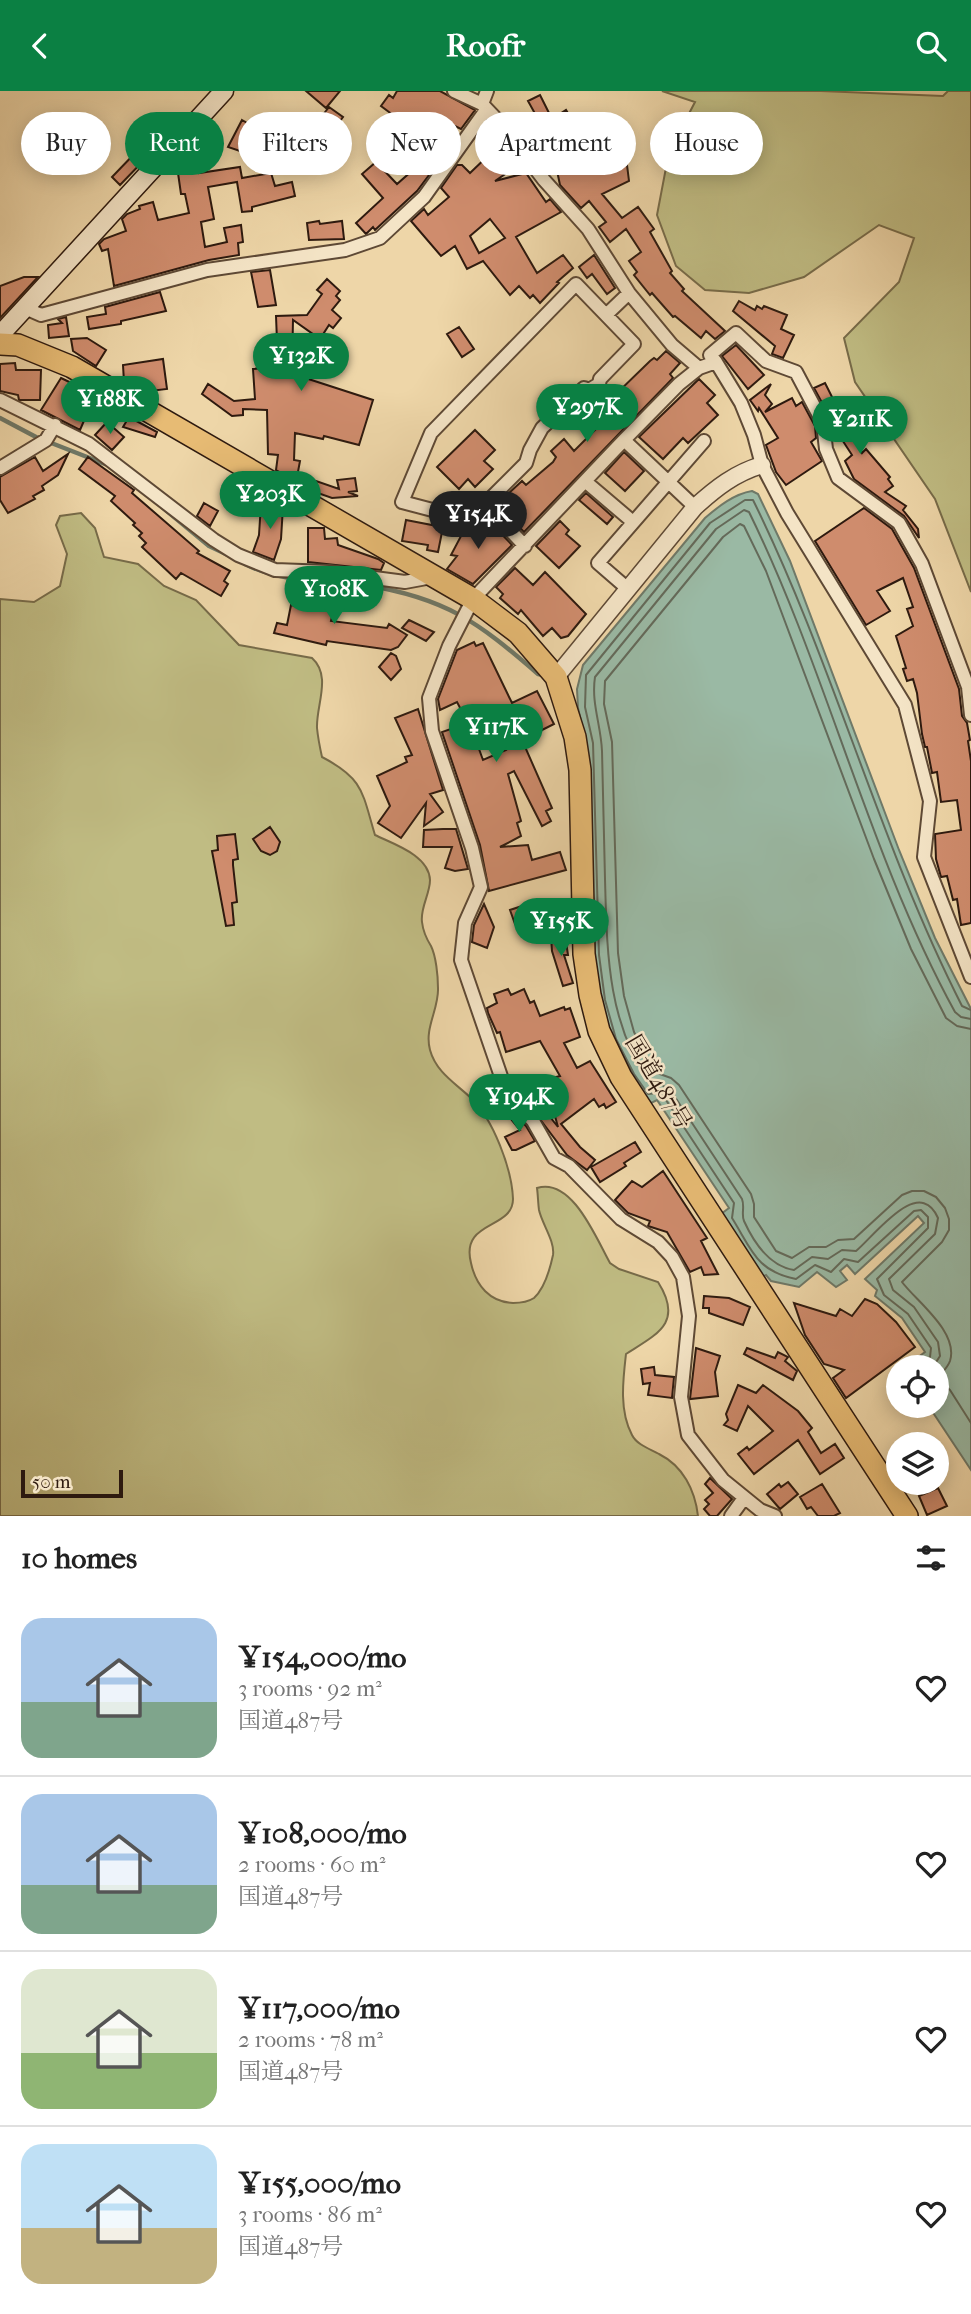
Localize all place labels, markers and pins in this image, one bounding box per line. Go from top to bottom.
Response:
pin: ¥132K [252,334,350,393]
pin: ¥188K [61,377,159,436]
pin: ¥297K [538,385,636,444]
pin: ¥211K [811,397,909,456]
pin: ¥203K [221,471,319,531]
pin: ¥154K [429,491,527,551]
pin: ¥108K [285,567,383,626]
pin: ¥117K [447,705,545,764]
pin: ¥155K [512,899,610,958]
pin: ¥194K [470,1075,568,1134]

